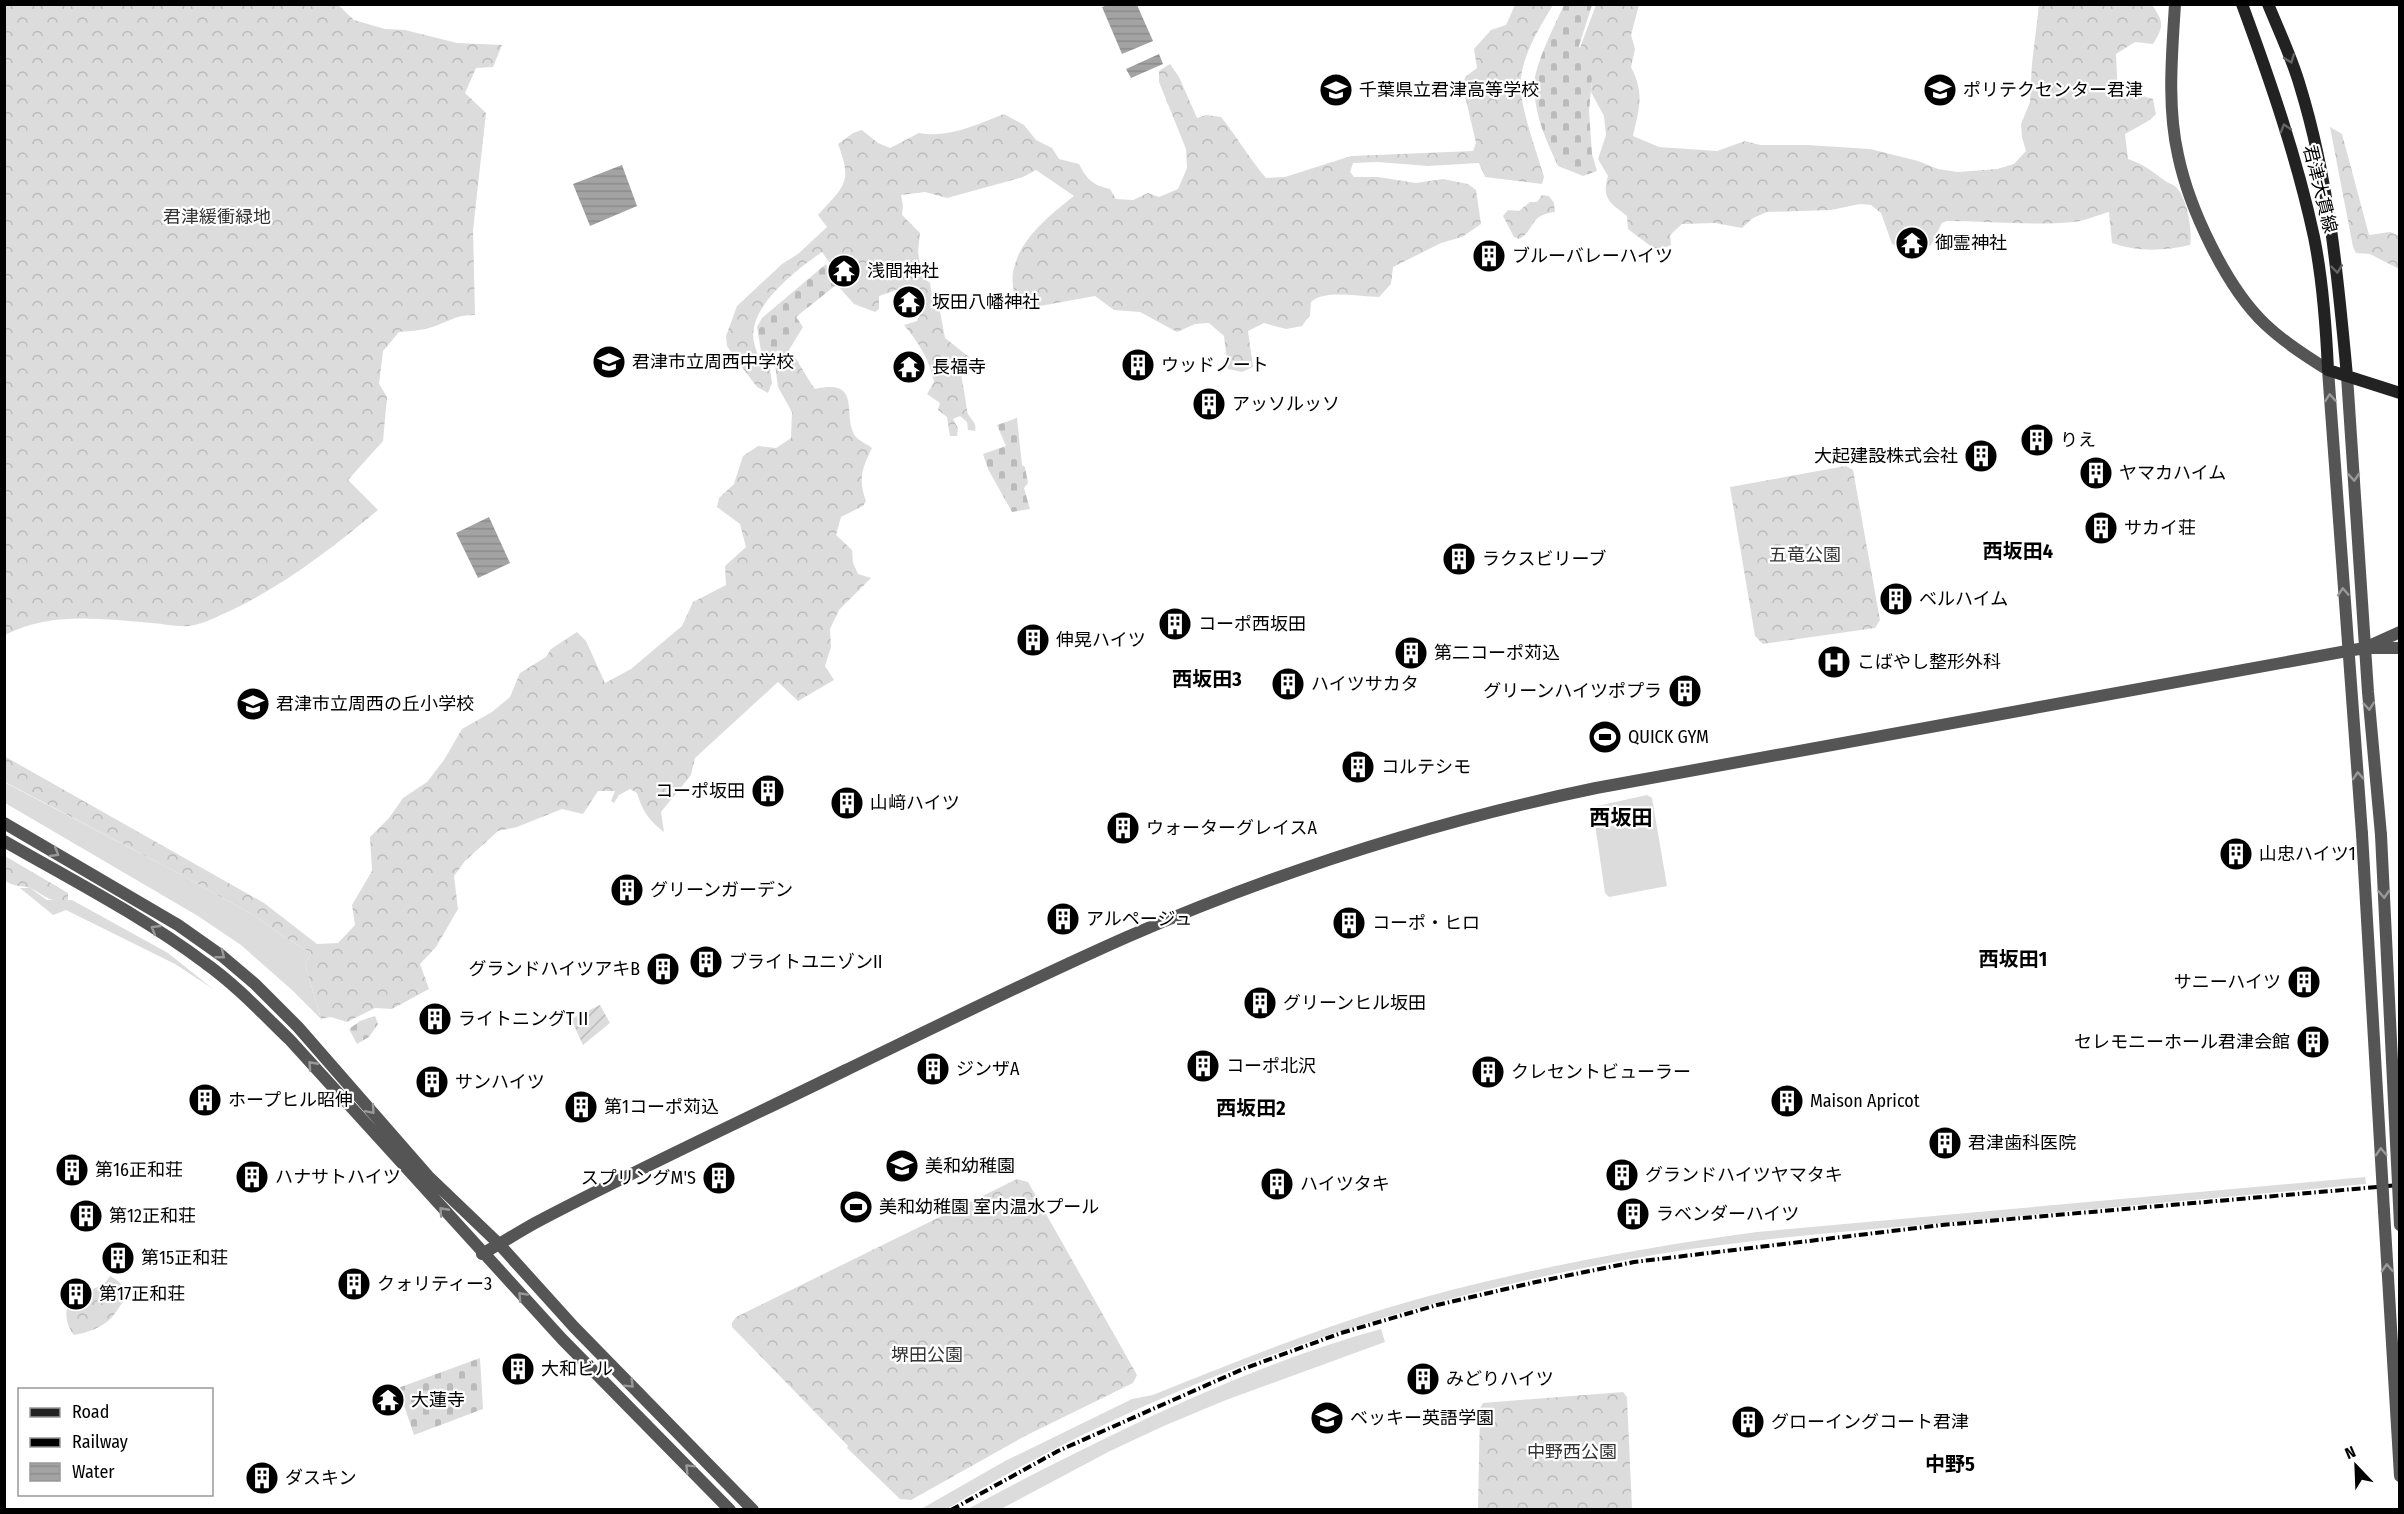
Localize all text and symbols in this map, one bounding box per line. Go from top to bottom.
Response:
one-way arrow [2283,53,2295,64]
school or university icon: 千葉県立君津高等学校 [1318,72,1354,108]
school or university icon: ポリテクセンター君津 [1922,72,1958,108]
place label: 千葉県立君津高等学校 [1359,79,1539,101]
place label: ポリテクセンター君津 [1963,79,2143,101]
one-way arrow [2279,123,2292,133]
street label: 君津大貫線 [2298,143,2342,235]
park label: 君津緩衝緑地 [163,206,271,228]
temple icon: 御霊神社 [1894,225,1930,261]
place label: 御霊神社 [1935,232,2007,254]
building icon: ブルーバレーハイツ [1471,238,1507,274]
place label: ブルーバレーハイツ [1512,245,1673,267]
temple icon: 浅間神社 [826,253,862,289]
place label: 浅間神社 [867,260,939,282]
one-way arrow [2330,265,2343,274]
temple icon: 坂田八幡神社 [891,284,927,320]
place label: 坂田八幡神社 [932,291,1040,313]
school or university icon: 君津市立周西中学校 [591,344,627,380]
building icon: ウッドノート [1120,347,1156,383]
temple icon: 長福寺 [891,349,927,385]
place label: 君津市立周西中学校 [632,351,794,373]
place label: ウッドノート [1161,354,1269,376]
place label: 長福寺 [932,356,986,378]
building icon: アッソルッソ [1191,386,1227,422]
place label: アッソルッソ [1232,393,1340,415]
one-way arrow [2324,393,2337,402]
building icon: りえ [2019,422,2055,458]
place label: りえ [2060,429,2096,451]
building icon: 大起建設株式会社 [1963,438,1999,474]
place label: 大起建設株式会社 [1814,445,1958,467]
building icon: ヤマカハイム [2078,455,2114,491]
place label: ヤマカハイム [2119,462,2226,484]
one-way arrow [2347,472,2360,481]
building icon: サカイ荘 [2083,510,2119,546]
place label: サカイ荘 [2124,517,2196,539]
district label: 西坂田4 [1983,539,2053,563]
building icon: ラクスビリーブ [1441,541,1477,577]
park label: 五竜公園 [1769,544,1841,566]
place label: ラクスビリーブ [1482,548,1606,570]
building icon: ベルハイム [1878,581,1914,617]
place label: ベルハイム [1919,588,2008,610]
one-way arrow [2337,588,2350,597]
building icon: コーポ西坂田 [1157,606,1193,642]
place label: コーポ西坂田 [1198,613,1306,635]
building icon: 伸晃ハイツ [1015,622,1051,658]
place label: 伸晃ハイツ [1056,629,1146,651]
building icon: 第二コーポ苅込 [1393,635,1429,671]
place label: 第二コーポ苅込 [1434,642,1560,664]
hospital icon: こばやし整形外科 [1816,644,1852,680]
place label: こばやし整形外科 [1857,651,2001,673]
building icon: ハイツサカタ [1270,666,1306,702]
district label: 西坂田3 [1172,667,1242,691]
place label: ハイツサカタ [1311,673,1419,695]
building icon: グリーンハイツポプラ [1667,673,1703,709]
place label: グリーンハイツポプラ [1483,680,1662,702]
school or university icon: 君津市立周西の丘小学校 [235,686,271,722]
place label: 君津市立周西の丘小学校 [276,693,474,715]
one-way arrow [2362,702,2375,711]
sports icon: QUICK GYM [1587,719,1623,755]
place label: QUICK GYM [1628,726,1709,748]
building icon: コルテシモ [1340,749,1376,785]
place label: コルテシモ [1381,756,1471,778]
one-way arrow [2352,771,2365,780]
building icon: コーポ坂田 [750,773,786,809]
place label: コーポ坂田 [655,780,745,802]
building icon: 山﨑ハイツ [829,785,865,821]
place label: 山﨑ハイツ [870,792,960,814]
district label: 西坂田 [1590,805,1653,831]
building icon: ウォーターグレイスA [1105,810,1141,846]
place label: ウォーターグレイスA [1146,817,1317,839]
building icon: 山忠ハイツ1 [2218,836,2254,872]
place label: 山忠ハイツ1 [2259,843,2356,865]
one-way arrow [49,846,59,857]
building icon: グリーンガーデン [609,872,645,908]
place label: グリーンガーデン [650,879,793,901]
one-way arrow [2378,889,2390,898]
building icon: アルページュ [1045,901,1081,937]
building icon: コーポ・ヒロ [1331,905,1367,941]
place label: アルページュ [1086,908,1192,930]
place label: コーポ・ヒロ [1372,912,1480,934]
one-way arrow [150,925,161,936]
building icon: ブライトユニゾンII [688,944,724,980]
district label: 西坂田1 [1979,947,2047,971]
one-way arrow [214,948,225,959]
building icon: グランドハイツアキB [645,951,681,987]
place label: ブライトユニゾンII [729,951,882,973]
place label: グランドハイツアキB [469,958,640,980]
building icon: サニーハイツ [2286,964,2322,1000]
place label: サニーハイツ [2174,971,2281,993]
building icon: グリーンヒル坂田 [1242,985,1278,1021]
place label: グリーンヒル坂田 [1283,992,1426,1014]
building icon: ライトニングTⅡ [417,1001,453,1037]
place label: ライトニングTⅡ [458,1008,592,1030]
building icon: セレモニーホール君津会館 [2295,1024,2331,1060]
place label: セレモニーホール君津会館 [2074,1031,2290,1053]
building icon: コーポ北沢 [1185,1048,1221,1084]
building icon: ジンザA [915,1051,951,1087]
building icon: クレセントビューラー [1470,1054,1506,1090]
place label: コーポ北沢 [1226,1055,1316,1077]
place label: ジンザA [956,1058,1020,1080]
place label: クレセントビューラー [1511,1061,1691,1083]
one-way arrow [308,1062,319,1072]
building icon: サンハイツ [414,1064,450,1100]
place label: サンハイツ [455,1071,545,1093]
building icon: ホープヒル昭伸 [187,1082,223,1118]
building icon: Maison Apricot [1769,1083,1805,1119]
place label: ホープヒル昭伸 [228,1089,353,1111]
building icon: 第1コーポ苅込 [563,1089,599,1125]
place label: Maison Apricot [1810,1090,1920,1112]
place label: 第1コーポ苅込 [604,1096,719,1118]
district label: 西坂田2 [1216,1096,1286,1120]
one-way arrow [364,1103,375,1114]
building icon: 君津歯科医院 [1927,1125,1963,1161]
place label: 君津歯科医院 [1968,1132,2076,1154]
school or university icon: 美和幼稚園 [884,1148,920,1184]
one-way arrow [2374,1148,2387,1157]
building icon: 第16正和荘 [54,1152,90,1188]
place label: 美和幼稚園 [925,1155,1015,1177]
building icon: グランドハイツヤマタキ [1604,1157,1640,1193]
place label: 第16正和荘 [95,1159,183,1181]
building icon: ハナサトハイツ [234,1159,270,1195]
building icon: スプリングM'S [701,1160,737,1196]
place label: グランドハイツヤマタキ [1645,1164,1843,1186]
place label: ハナサトハイツ [275,1166,401,1188]
building icon: ハイツタキ [1259,1166,1295,1202]
place label: スプリングM'S [581,1167,696,1189]
place label: ハイツタキ [1300,1173,1390,1195]
sports icon: 美和幼稚園 室内温水プール [838,1189,874,1225]
place label: 美和幼稚園 室内温水プール [879,1196,1099,1218]
building icon: ラベンダーハイツ [1615,1196,1651,1232]
building icon: 第12正和荘 [68,1198,104,1234]
place label: ラベンダーハイツ [1656,1203,1799,1225]
place label: 第12正和荘 [109,1205,196,1227]
one-way arrow [439,1207,450,1217]
building icon: 第15正和荘 [100,1240,136,1276]
place label: 第15正和荘 [141,1247,228,1269]
one-way arrow [2381,1264,2394,1273]
building icon: クォリティー3 [336,1266,372,1302]
place label: クォリティー3 [377,1273,492,1295]
building icon: 第17正和荘 [58,1276,94,1312]
place label: 第17正和荘 [99,1283,185,1305]
one-way arrow [518,1293,529,1303]
park label: 堺田公園 [891,1344,963,1366]
building icon: 大和ビル [500,1351,536,1387]
place label: 大和ビル [541,1358,613,1380]
building icon: みどりハイツ [1405,1361,1441,1397]
place label: みどりハイツ [1446,1368,1554,1390]
one-way arrow [622,1376,633,1387]
temple icon: 大蓮寺 [370,1382,406,1418]
legend [18,1388,213,1496]
place label: 大蓮寺 [411,1389,465,1411]
school or university icon: ベッキー英語学園 [1309,1400,1345,1436]
text: Road [72,1401,109,1423]
building icon: グローイングコート君津 [1730,1404,1766,1440]
place label: ベッキー英語学園 [1350,1407,1494,1429]
place label: グローイングコート君津 [1771,1411,1969,1433]
text: Railway [72,1431,128,1453]
north arrow [2326,1436,2386,1496]
park label: 中野西公園 [1527,1441,1617,1463]
text: N [2342,1442,2358,1463]
district label: 中野5 [1925,1452,1975,1476]
building icon: ダスキン [244,1460,280,1496]
text: Water [72,1461,115,1483]
one-way arrow [685,1464,696,1474]
place label: ダスキン [285,1467,356,1489]

